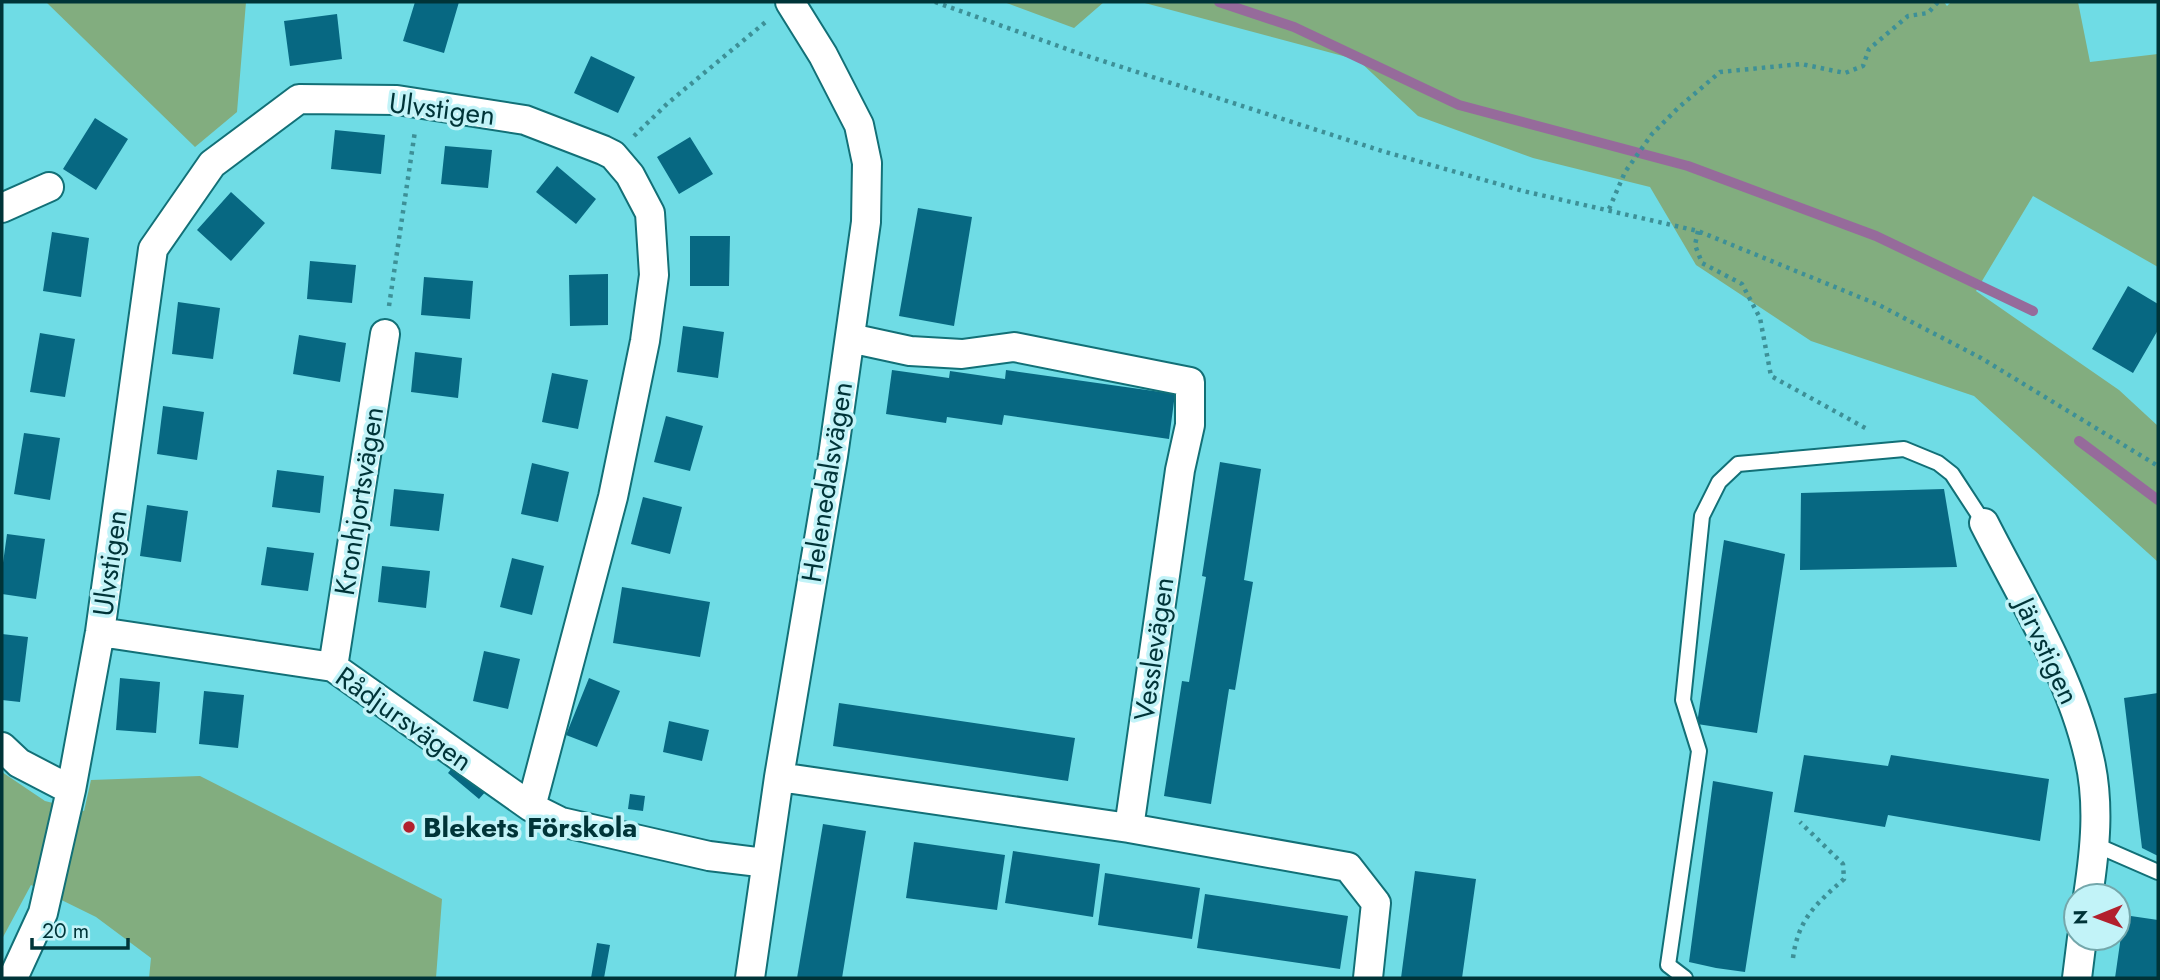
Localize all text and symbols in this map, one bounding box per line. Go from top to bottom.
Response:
street label: Ulvstigen [387,82,497,136]
street label: Helenedalsvägen [791,379,863,585]
street label: Kronhjortsvägen [324,404,394,598]
street label: Ulvstigen [82,507,138,619]
street label: Vesslevägen [1124,575,1184,723]
street label: Järvstigen [2003,587,2090,711]
street label: Rådjursvägen [327,657,481,781]
place label: Blekets Förskola [423,807,637,848]
marker: Blekets Förskola [401,819,417,835]
north arrow [2062,882,2132,952]
scale bar [32,906,128,950]
text: N [2067,910,2094,925]
text: 20 m [42,916,89,946]

